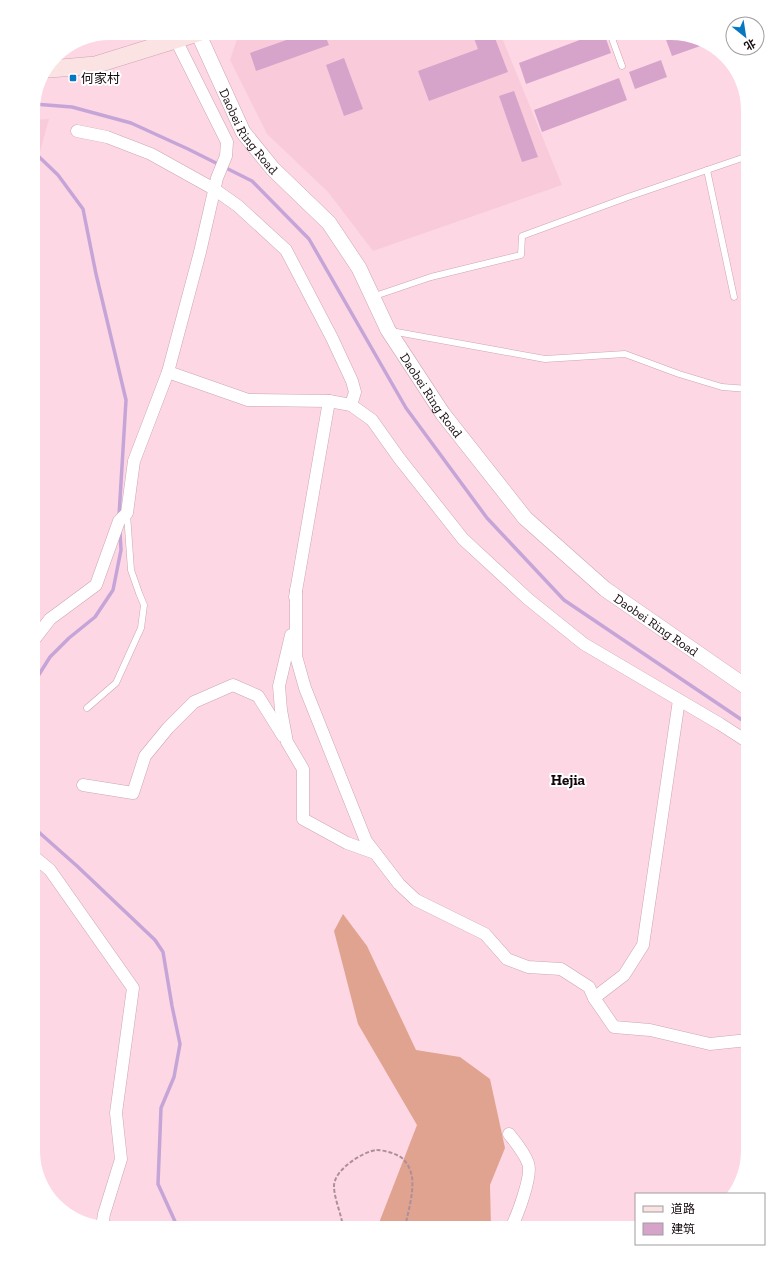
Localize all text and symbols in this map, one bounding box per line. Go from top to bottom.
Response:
north arrow [725,16,765,56]
text: 北 [742,36,758,53]
place label: 何家村 [81,71,120,86]
marker: 何家村 [68,73,78,83]
street label: Daobei Ring Road [217,86,281,177]
street label: Daobei Ring Road [398,350,466,440]
street label: Daobei Ring Road [611,590,701,659]
district label: Hejia [551,771,586,789]
legend [635,1193,765,1245]
text: 道路 [671,1202,695,1216]
text: 建筑 [671,1222,695,1236]

